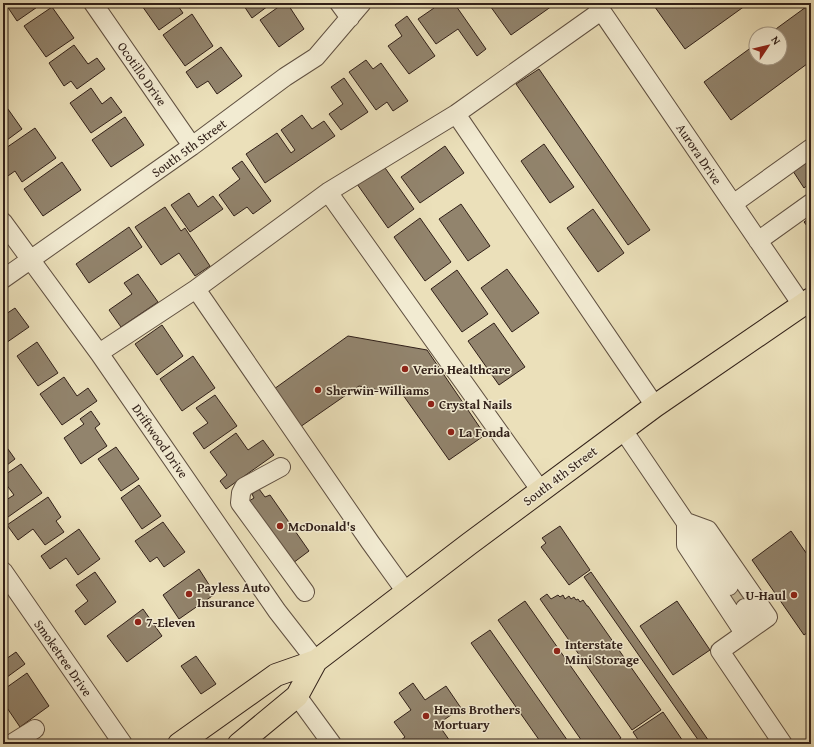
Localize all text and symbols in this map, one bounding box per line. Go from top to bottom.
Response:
north arrow [748,26,788,66]
text: N [768,33,785,48]
street label: Ocotillo Drive [113,38,171,110]
street label: South 5th Street [148,114,231,182]
street label: Aurora Drive [672,120,726,188]
place label: Verio Healthcare [413,360,511,379]
marker: Verio Healthcare [400,364,410,374]
place label: Sherwin-Williams [326,381,430,400]
marker: Sherwin-Williams [313,385,323,395]
place label: Crystal Nails [439,395,512,414]
marker: Crystal Nails [426,399,436,409]
street label: Driftwood Drive [127,400,193,482]
place label: La Fonda [459,423,511,442]
marker: La Fonda [446,427,456,437]
street label: South 4th Street [519,441,601,510]
place label: McDonald's [288,517,356,536]
marker: McDonald's [275,521,285,531]
place label: Payless Auto Insurance [197,578,270,612]
place label: U-Haul [745,586,786,605]
marker: Payless Auto Insurance [184,589,194,599]
marker: U-Haul [789,590,799,600]
place label: 7-Eleven [146,613,196,632]
street label: Smoketree Drive [29,616,97,700]
marker: 7-Eleven [133,617,143,627]
place label: Interstate Mini Storage [565,635,639,669]
marker: Interstate Mini Storage [552,646,562,656]
place label: Hems Brothers Mortuary [434,700,521,734]
marker: Hems Brothers Mortuary [421,711,431,721]

